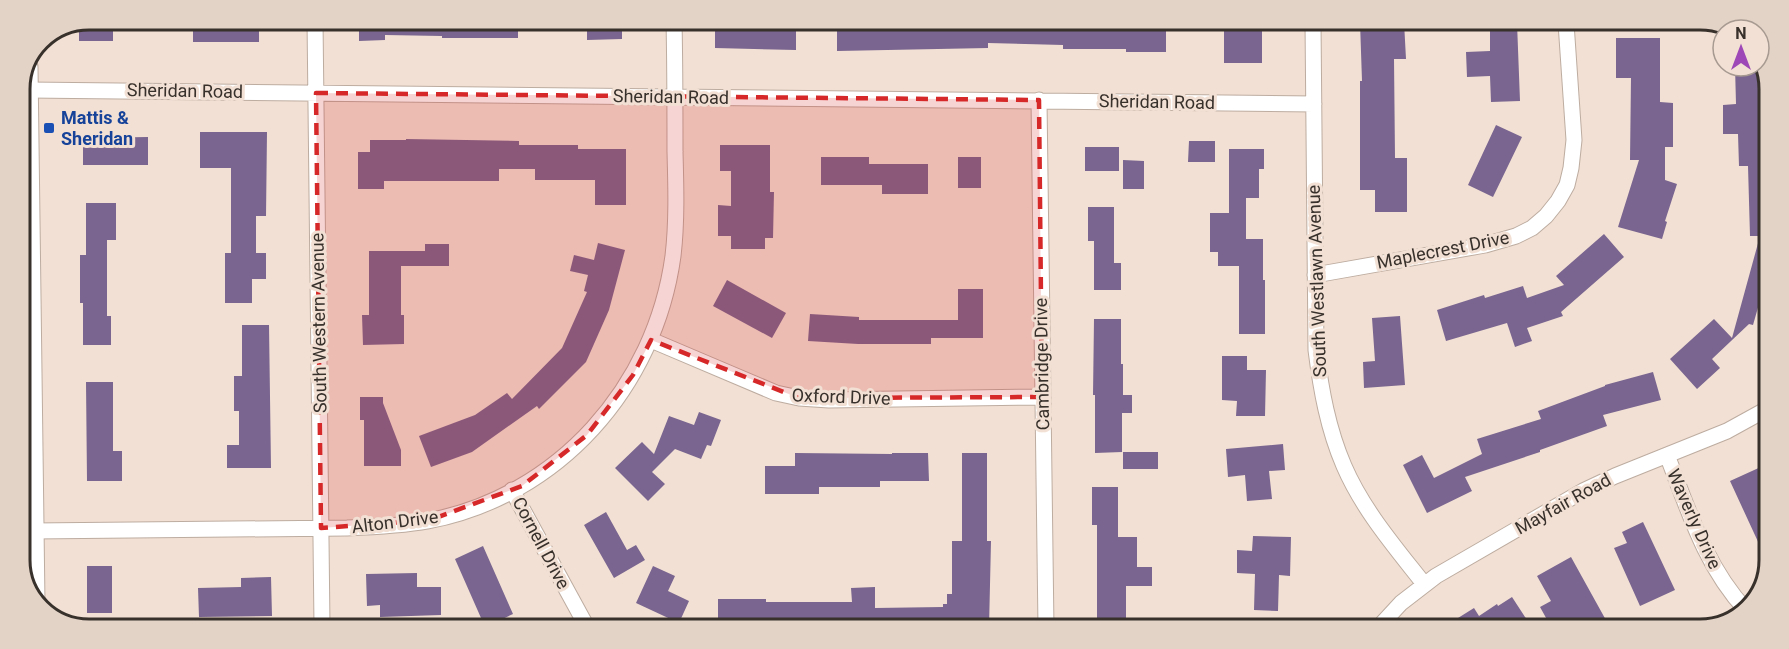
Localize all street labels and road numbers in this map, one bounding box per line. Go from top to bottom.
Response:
street label: Sheridan Road [127,79,243,102]
street label: Sheridan Road [613,85,729,108]
street label: Sheridan Road [1099,90,1215,113]
street label: South Westlawn Avenue [1303,184,1330,378]
street label: Maplecrest Drive [1375,226,1511,273]
street label: South Western Avenue [306,233,331,413]
street label: Cambridge Drive [1030,298,1053,430]
street label: Oxford Drive [791,384,891,409]
street label: Waverly Drive [1663,465,1726,572]
street label: Mayfair Road [1511,469,1614,539]
street label: Cornell Drive [508,493,574,592]
street label: Alton Drive [351,506,439,537]

